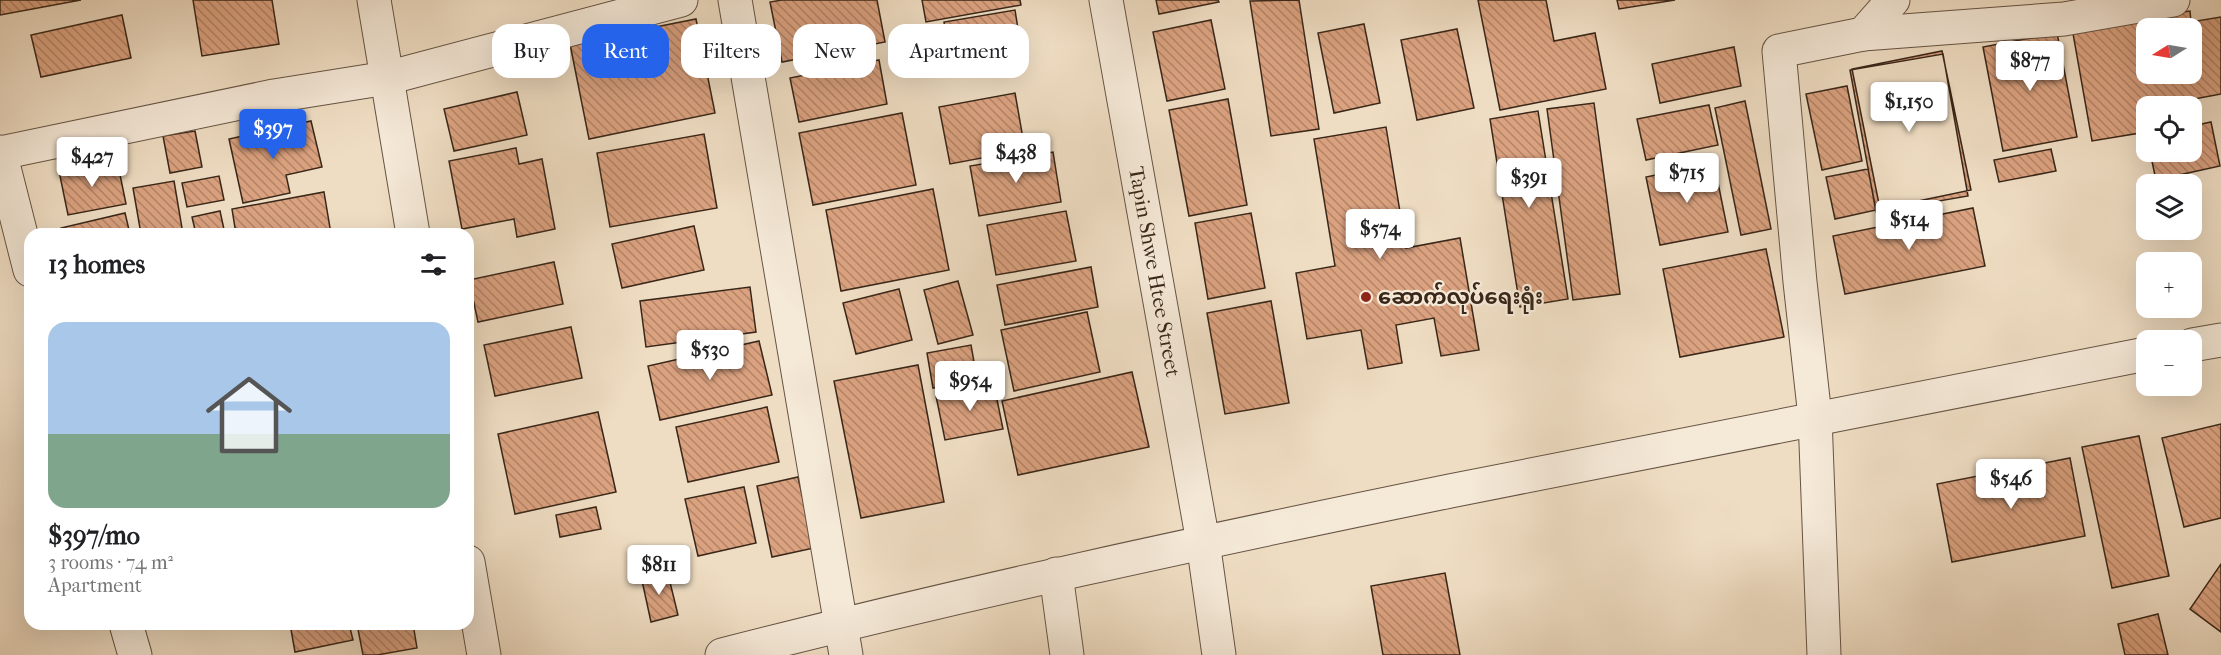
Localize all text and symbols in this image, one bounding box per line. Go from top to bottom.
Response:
north arrow [2136,18,2202,84]
map controls [2136,18,2202,396]
chip: Buy [492,24,570,78]
chip: Rent [582,24,669,78]
chip: Filters [681,24,781,78]
chip: New [793,24,876,78]
chip: Apartment [888,24,1029,78]
pin: $877 [1994,41,2066,92]
text: $877 [2010,49,2050,72]
pin: $1,150 [1860,82,1958,133]
text: $1,150 [1885,90,1933,113]
button: locate [2136,96,2202,162]
pin: $397 [237,109,309,160]
text: $397 [253,117,293,140]
pin: $438 [980,133,1052,184]
pin: $427 [56,137,128,188]
text: $438 [995,141,1037,164]
text: $427 [71,145,113,168]
pin: $715 [1651,153,1723,204]
pin: $391 [1493,158,1565,209]
text: $715 [1669,161,1705,184]
street label: Tapin Shwe Htee Street [1124,165,1185,379]
text: $391 [1511,166,1547,189]
button: layers [2136,174,2202,240]
pin: $514 [1873,200,1945,251]
text: $514 [1890,208,1928,231]
pin: $574 [1344,209,1416,260]
text: $574 [1360,217,1400,240]
icon: filters [417,248,450,281]
text: 13 homes [48,249,145,280]
button: + [2136,252,2202,318]
place label: ဆောက်လုပ်ရေးရုံး [1378,281,1543,314]
marker: ဆောက်လုပ်ရေးရုံး [1359,290,1373,304]
pin: $530 [674,330,746,381]
button: − [2136,330,2202,396]
text: $530 [691,338,729,361]
icon: home [195,361,303,469]
pin: $954 [934,361,1006,412]
text: $954 [949,369,991,392]
pin: $546 [1975,459,2047,510]
text: $546 [1990,467,2032,490]
text: $397/mo [48,520,140,551]
pin: $811 [623,545,695,596]
text: 3 rooms · 74 m² [48,551,173,574]
text: $811 [641,553,677,576]
text: Apartment [48,574,142,597]

